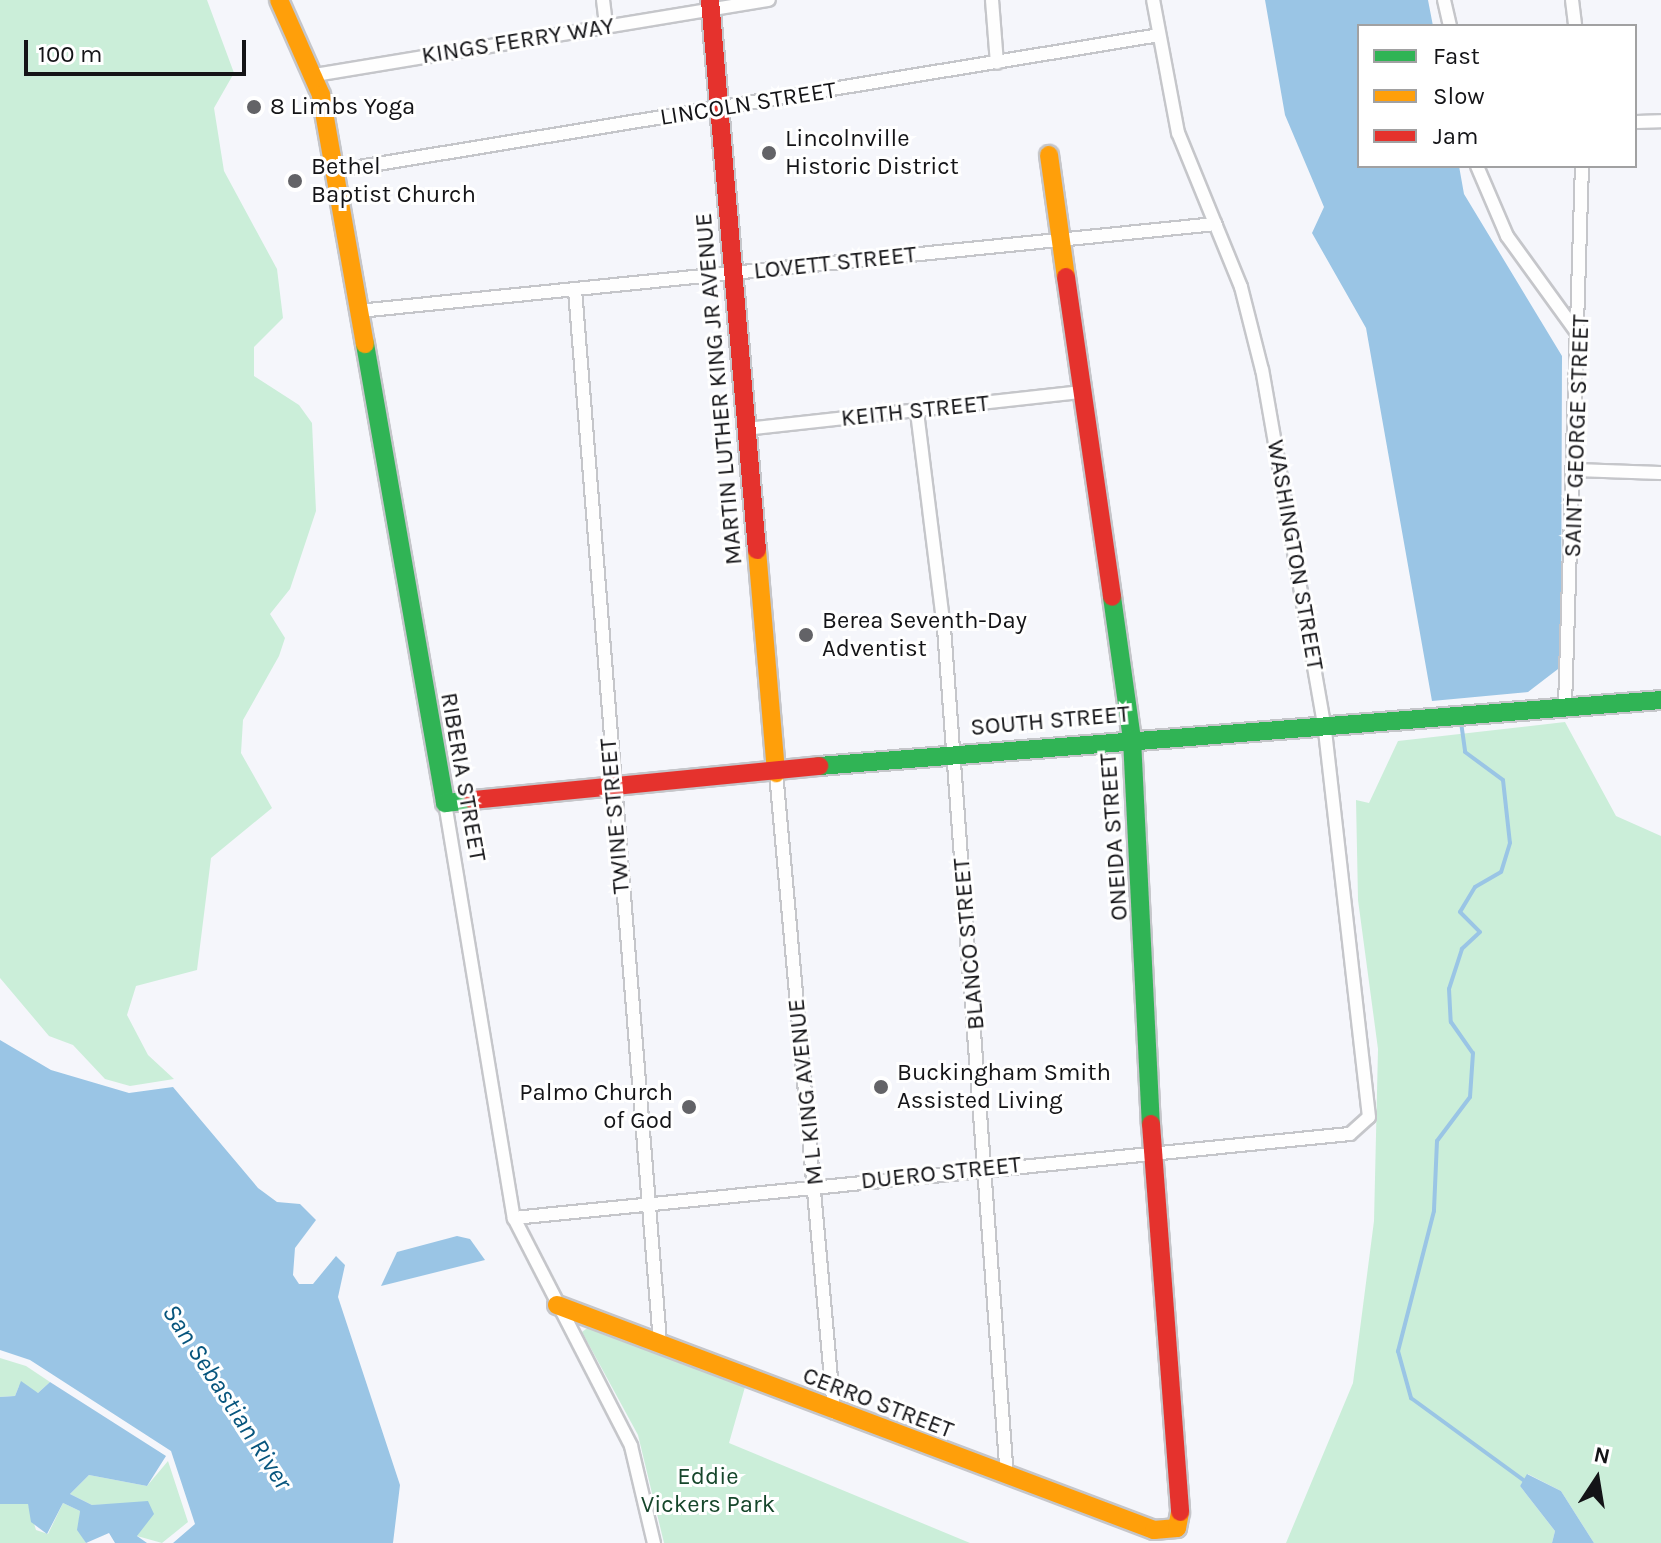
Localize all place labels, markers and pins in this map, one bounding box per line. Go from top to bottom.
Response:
place label: 8 Limbs Yoga [270,93,415,121]
marker: 8 Limbs Yoga [245,98,263,116]
place label: Lincolnville Historic District [785,125,959,181]
marker: Lincolnville Historic District [760,144,778,162]
place label: Bethel Baptist Church [311,153,476,209]
marker: Bethel Baptist Church [286,172,304,190]
place label: Berea Seventh-Day Adventist [822,607,1027,663]
marker: Berea Seventh-Day Adventist [797,626,815,644]
place label: Buckingham Smith Assisted Living [897,1059,1111,1115]
marker: Buckingham Smith Assisted Living [872,1078,890,1096]
place label: Palmo Church of God [519,1079,673,1135]
marker: Palmo Church of God [680,1098,698,1116]

